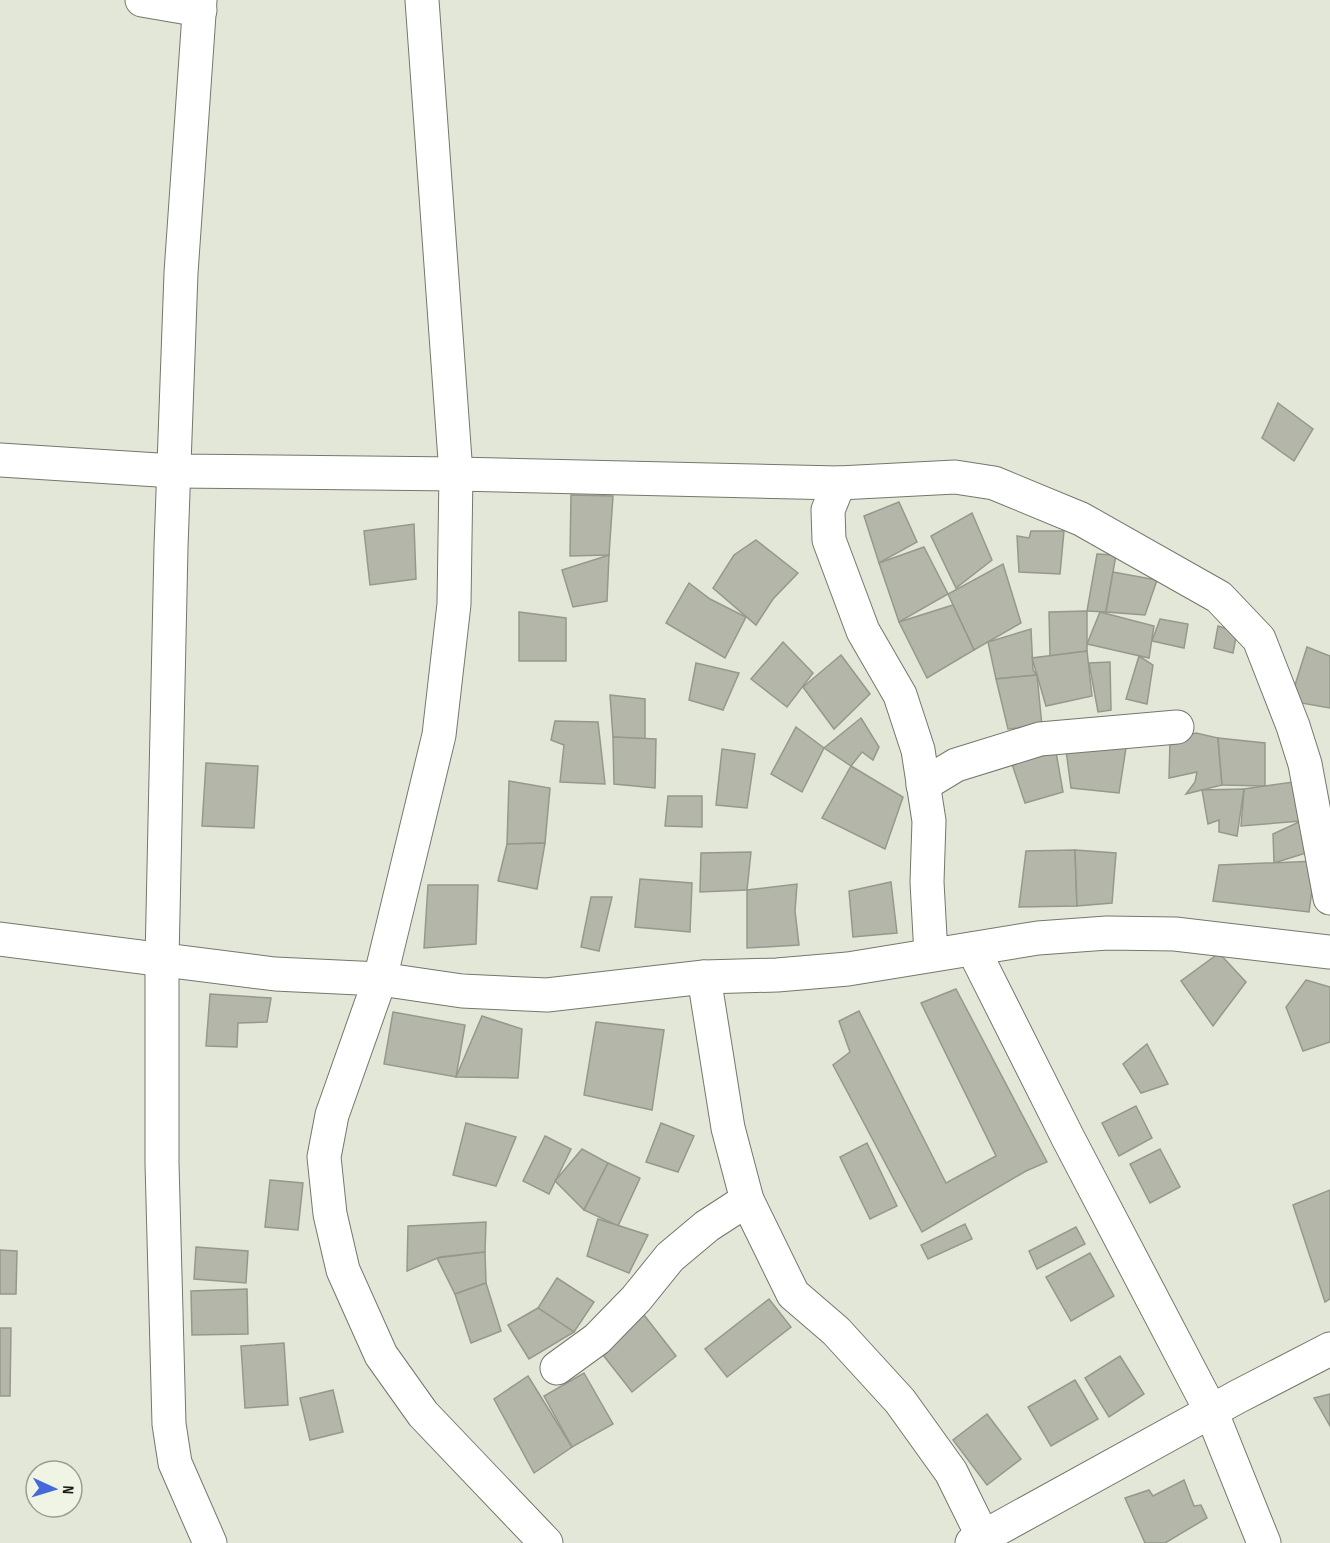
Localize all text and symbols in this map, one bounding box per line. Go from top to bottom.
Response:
north arrow [24,1459,84,1519]
text: N [58,1485,77,1495]

